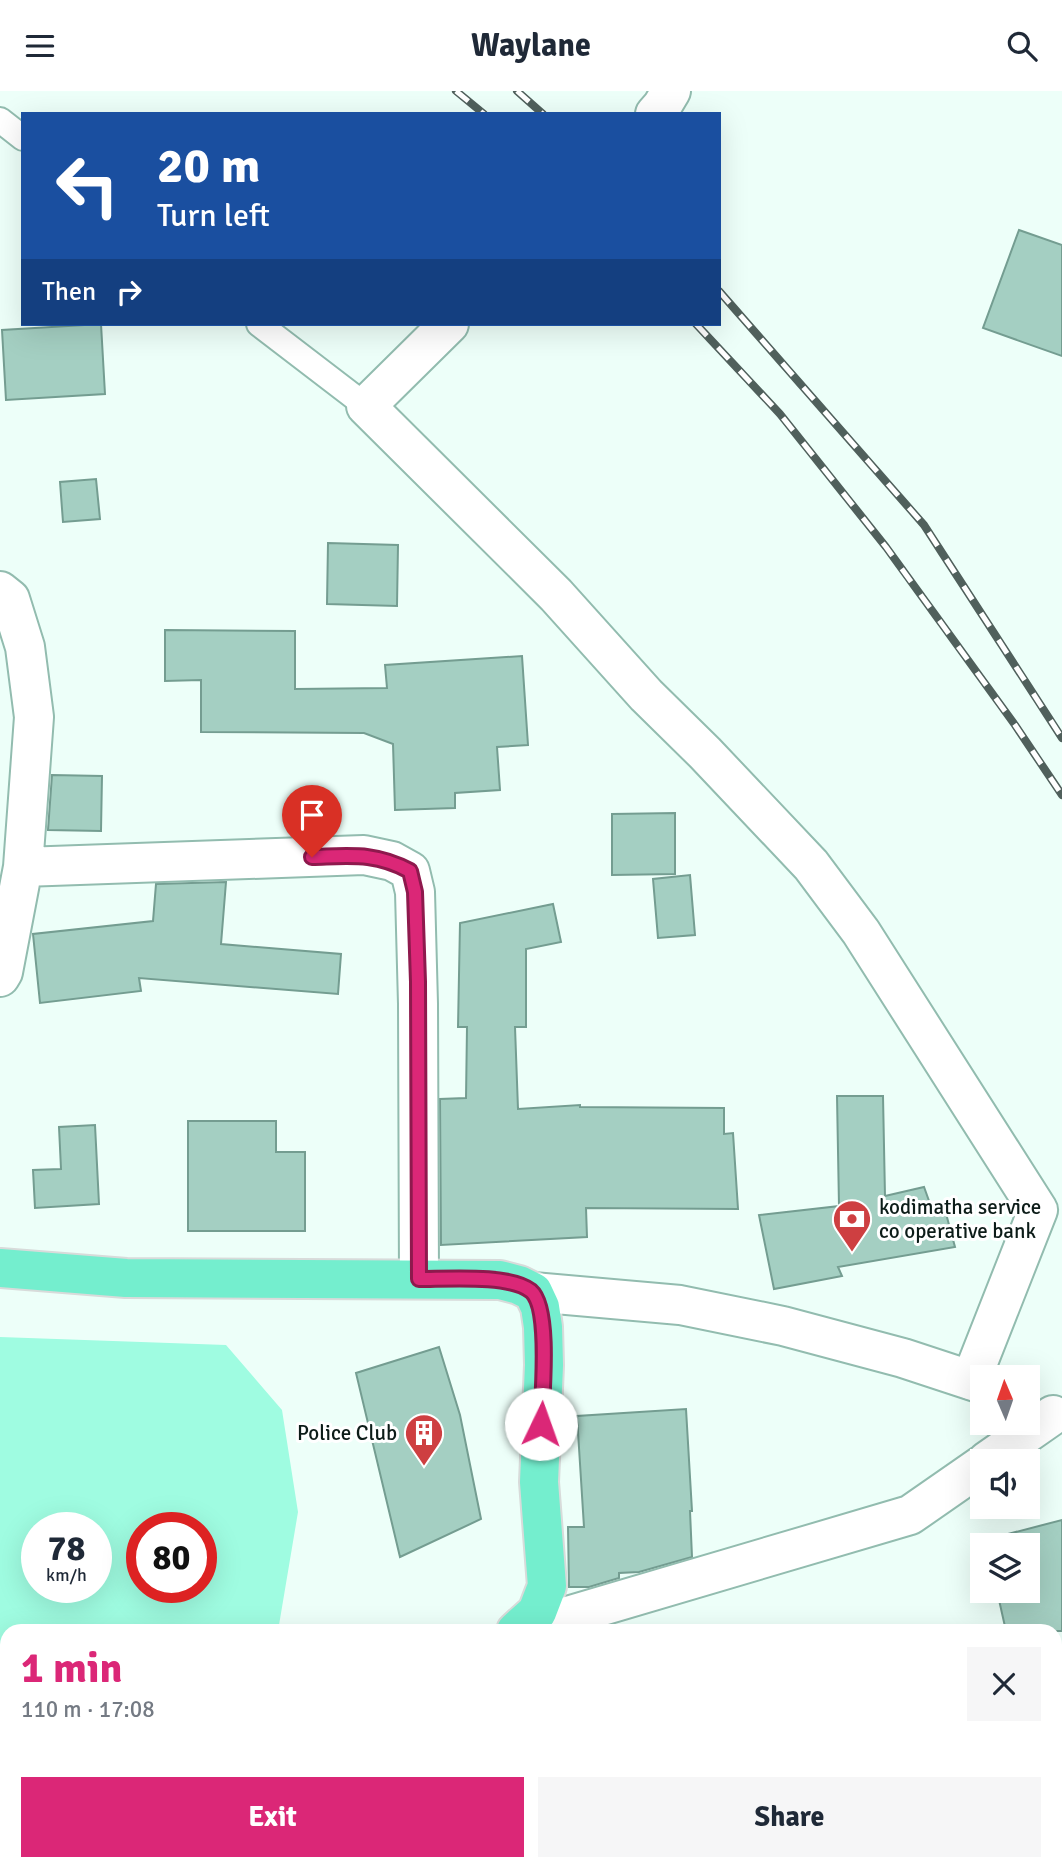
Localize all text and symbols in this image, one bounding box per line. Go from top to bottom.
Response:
text: Waylane [471,26,591,65]
icon: menu [21,27,59,65]
icon: search [1003,27,1041,65]
text: 20 m [157,136,260,196]
icon: left [42,140,133,231]
text: Turn left [157,196,270,235]
icon: right [110,273,148,311]
text: Then [42,276,96,308]
pin [282,785,342,857]
icon: arrive [293,796,331,834]
place label: kodimatha service co operative bank [879,1194,1041,1244]
bank icon: kodimatha service co operative bank [831,1198,873,1253]
north arrow [970,1365,1040,1435]
map controls [970,1365,1040,1603]
position arrow [504,1387,578,1461]
building icon: Police Club [403,1412,445,1467]
place label: Police Club [297,1420,397,1446]
button: sound [970,1449,1040,1519]
speed limit sign: 80 [126,1512,217,1603]
text: 78 [48,1527,85,1570]
button: layers [970,1533,1040,1603]
text: km/h [46,1564,87,1586]
text: 1 min [21,1643,122,1694]
button: close [967,1647,1041,1721]
text: 110 m · 17:08 [21,1695,155,1724]
button: Exit [21,1777,524,1857]
button: Share [538,1777,1041,1857]

